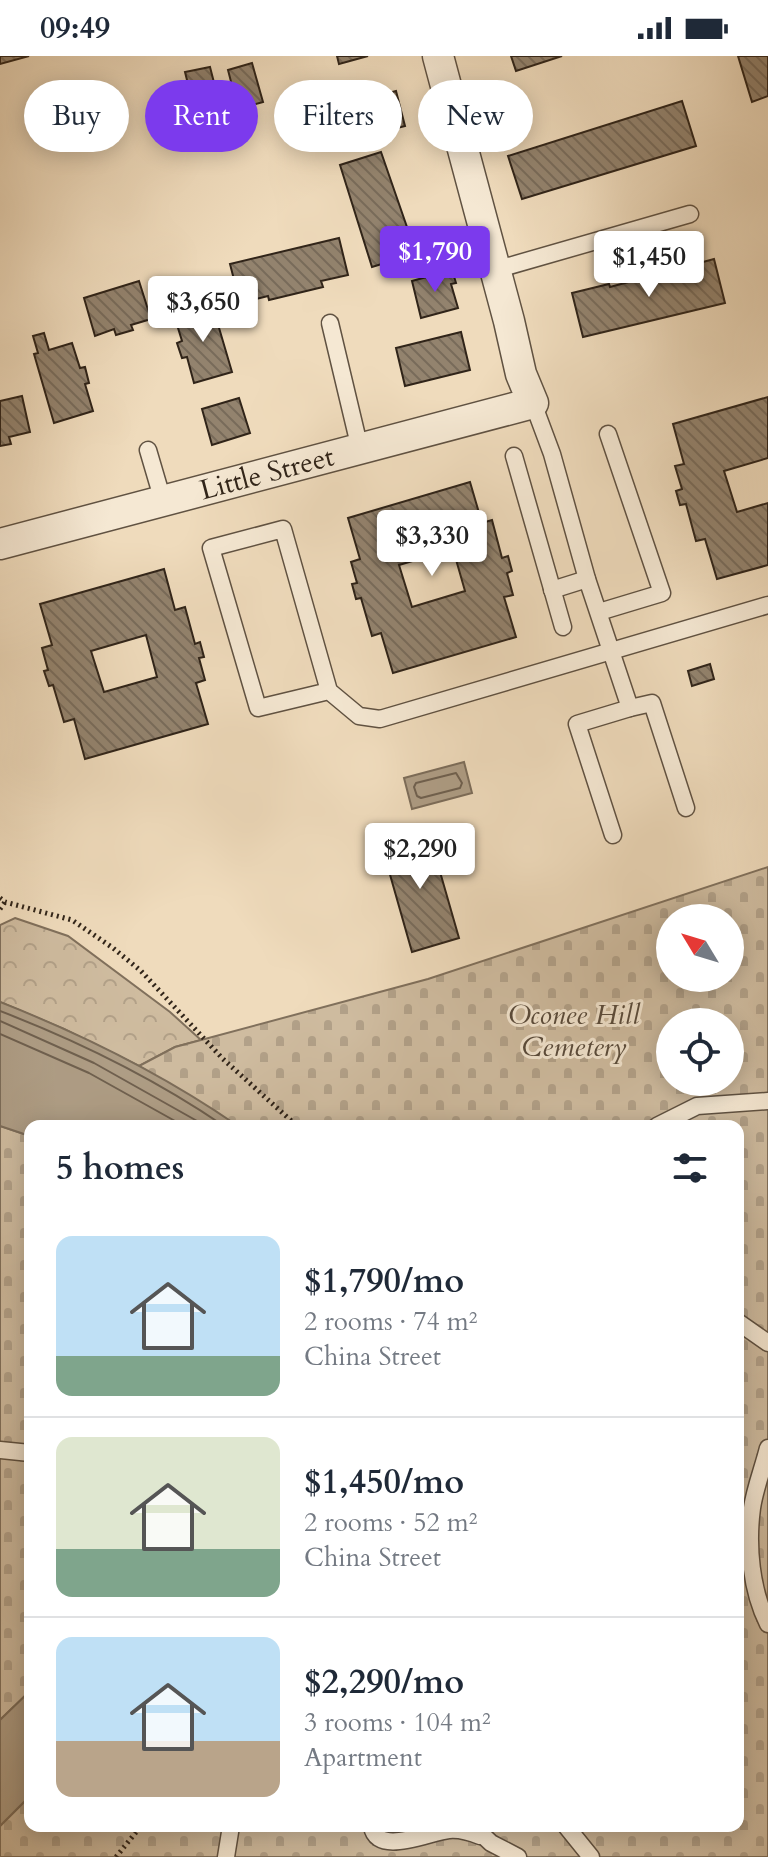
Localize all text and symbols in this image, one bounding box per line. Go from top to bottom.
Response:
text: 09:49 [40,8,110,49]
chip: Buy [24,80,129,152]
chip: Rent [145,80,258,152]
chip: Filters [274,80,402,152]
chip: New [418,80,533,152]
pin: $1,790 [370,226,500,294]
pin: $1,450 [584,231,714,299]
text: $1,790 [398,234,472,269]
text: $1,450 [612,239,686,274]
pin: $3,650 [138,276,268,344]
text: $3,650 [166,284,240,319]
street label: Little Street [196,437,338,509]
pin: $3,330 [367,510,497,578]
text: $3,330 [395,518,469,553]
pin: $2,290 [355,823,485,891]
text: $2,290 [383,831,457,866]
north arrow [656,904,744,992]
map controls [656,904,744,1096]
park label: Oconee Hill Cemetery [508,996,641,1066]
button: locate [656,1008,744,1096]
text: 5 homes [56,1145,184,1191]
icon: filters [668,1146,712,1190]
text: $1,790/mo [304,1258,464,1304]
icon: home [120,1268,216,1364]
text: 2 rooms · 74 m² [304,1304,477,1339]
text: China Street [304,1339,441,1374]
text: $1,450/mo [304,1459,464,1505]
icon: home [120,1469,216,1565]
text: 2 rooms · 52 m² [304,1505,477,1540]
text: China Street [304,1540,441,1575]
text: $2,290/mo [304,1659,464,1705]
icon: home [120,1669,216,1765]
text: 3 rooms · 104 m² [304,1705,491,1740]
text: Apartment [304,1740,422,1775]

